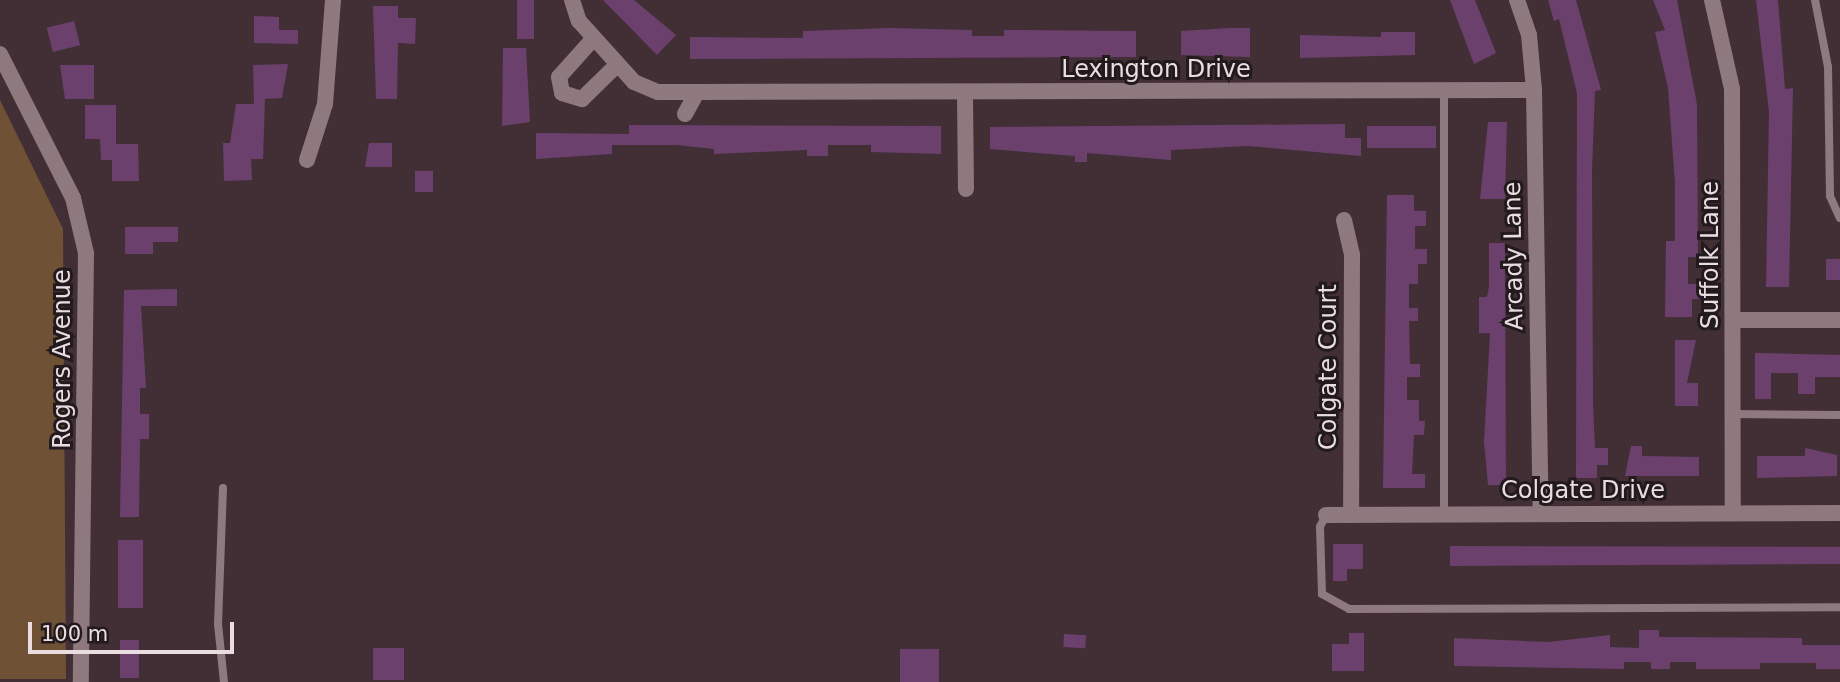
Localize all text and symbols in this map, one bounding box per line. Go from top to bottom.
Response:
street label: Lexington Drive [1061,56,1251,84]
street label: Arcady Lane [1498,181,1530,331]
street label: Suffolk Lane [1697,181,1725,329]
street label: Rogers Avenue [49,269,77,449]
street label: Colgate Court [1315,284,1343,450]
street label: Colgate Drive [1501,477,1665,505]
scale bar [32,608,238,652]
text: 100 m [41,622,108,646]

